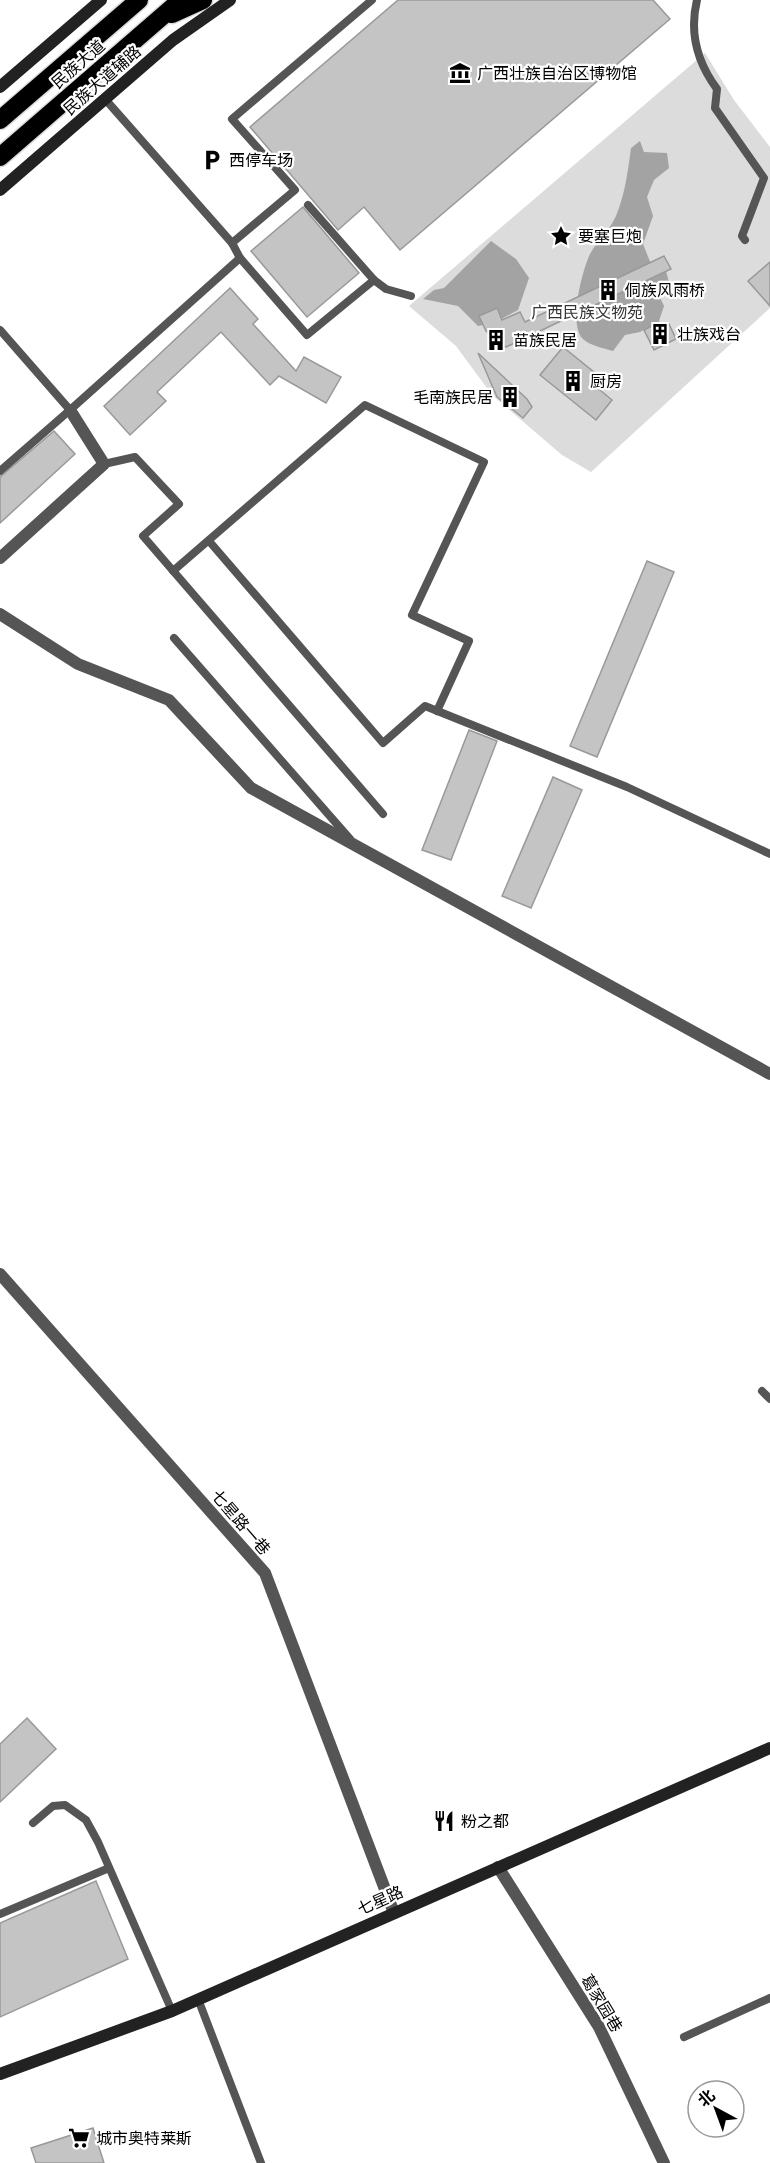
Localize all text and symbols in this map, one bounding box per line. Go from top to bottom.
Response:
street label: 民族大道 [47,35,109,93]
street label: 民族大道辅路 [59,41,145,119]
museum icon: 广西壮族自治区博物馆 [448,61,472,85]
place label: 广西壮族自治区博物馆 [477,63,637,83]
parking icon: 西停车场 [200,148,224,172]
place label: 西停车场 [229,150,293,170]
place icon: 要塞巨炮 [549,224,573,248]
place label: 要塞巨炮 [578,226,642,246]
building icon: 侗族风雨桥 [596,278,620,302]
place label: 侗族风雨桥 [625,280,705,300]
park label: 广西民族文物苑 [531,302,643,322]
building icon: 壮族戏台 [648,322,672,346]
place label: 壮族戏台 [677,324,741,344]
building icon: 苗族民居 [484,328,508,352]
place label: 苗族民居 [513,330,577,350]
building icon: 厨房 [561,369,585,393]
place label: 厨房 [590,371,622,391]
building icon: 毛南族民居 [498,385,522,409]
place label: 毛南族民居 [413,387,493,407]
street label: 七星路一巷 [207,1485,275,1559]
restaurant icon: 粉之都 [432,1809,456,1833]
place label: 粉之都 [461,1811,509,1831]
street label: 七星路 [354,1881,406,1919]
street label: 葛家园巷 [577,1970,627,2036]
north arrow [686,2079,746,2139]
text: 北 [694,2085,719,2110]
supermarket icon: 城市奥特莱斯 [67,2126,91,2150]
place label: 城市奥特莱斯 [96,2128,192,2148]

